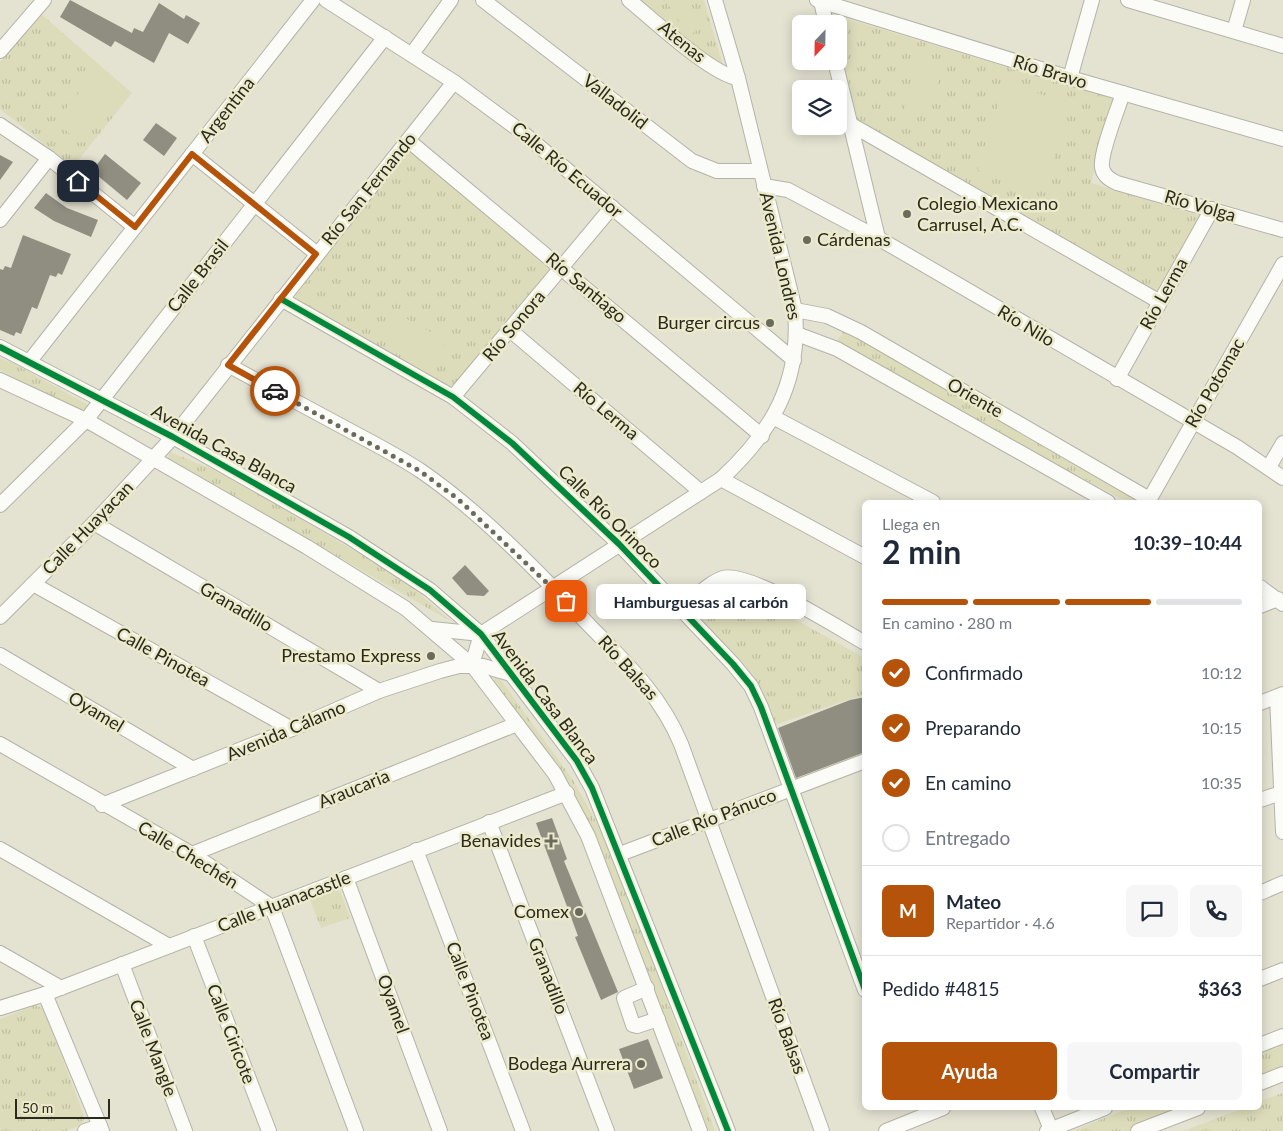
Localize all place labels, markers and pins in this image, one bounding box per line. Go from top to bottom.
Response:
pin [57,160,99,202]
place label: Colegio Mexicano Carrusel, A.C. [917,192,1058,235]
marker: Colegio Mexicano Carrusel, A.C. [901,208,913,220]
place label: Cárdenas [817,228,891,250]
marker: Cárdenas [801,234,813,246]
place label: Burger circus [657,311,760,333]
marker: Burger circus [764,317,776,329]
pin [545,580,587,622]
callout: Hamburguesas al carbón [596,584,806,618]
place label: Prestamo Express [281,644,421,666]
marker: Prestamo Express [425,650,437,662]
place label: Benavides [460,829,541,851]
marker: Benavides [545,835,557,847]
place label: Comex [514,900,569,922]
marker: Comex [573,906,585,918]
place label: Bodega Aurrera [508,1052,631,1074]
marker: Bodega Aurrera [635,1058,647,1070]

